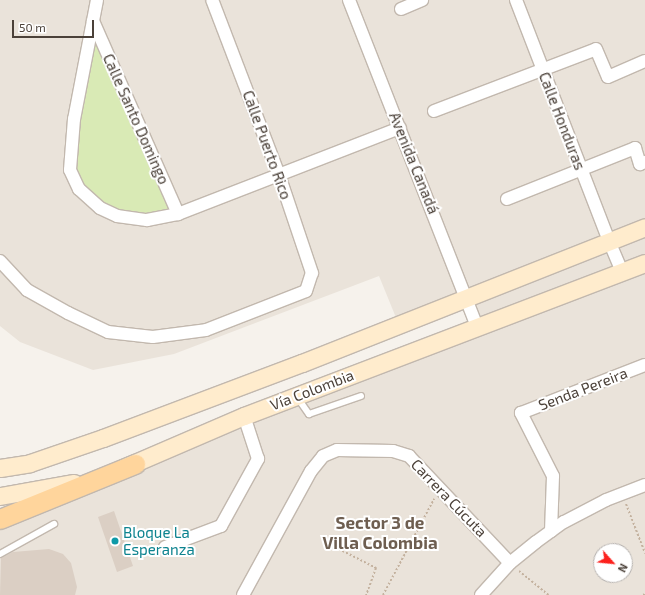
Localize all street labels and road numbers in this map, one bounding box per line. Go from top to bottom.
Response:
street label: Calle Santo Domingo [99,51,173,187]
street label: Calle Honduras [535,70,589,172]
street label: Calle Puerto Rico [239,88,295,202]
street label: Avenida Canadá [385,110,443,216]
street label: Senda Pereira [536,364,630,414]
street label: Vía Colombia [268,366,356,414]
street label: Carrera Cúcuta [407,455,491,541]

